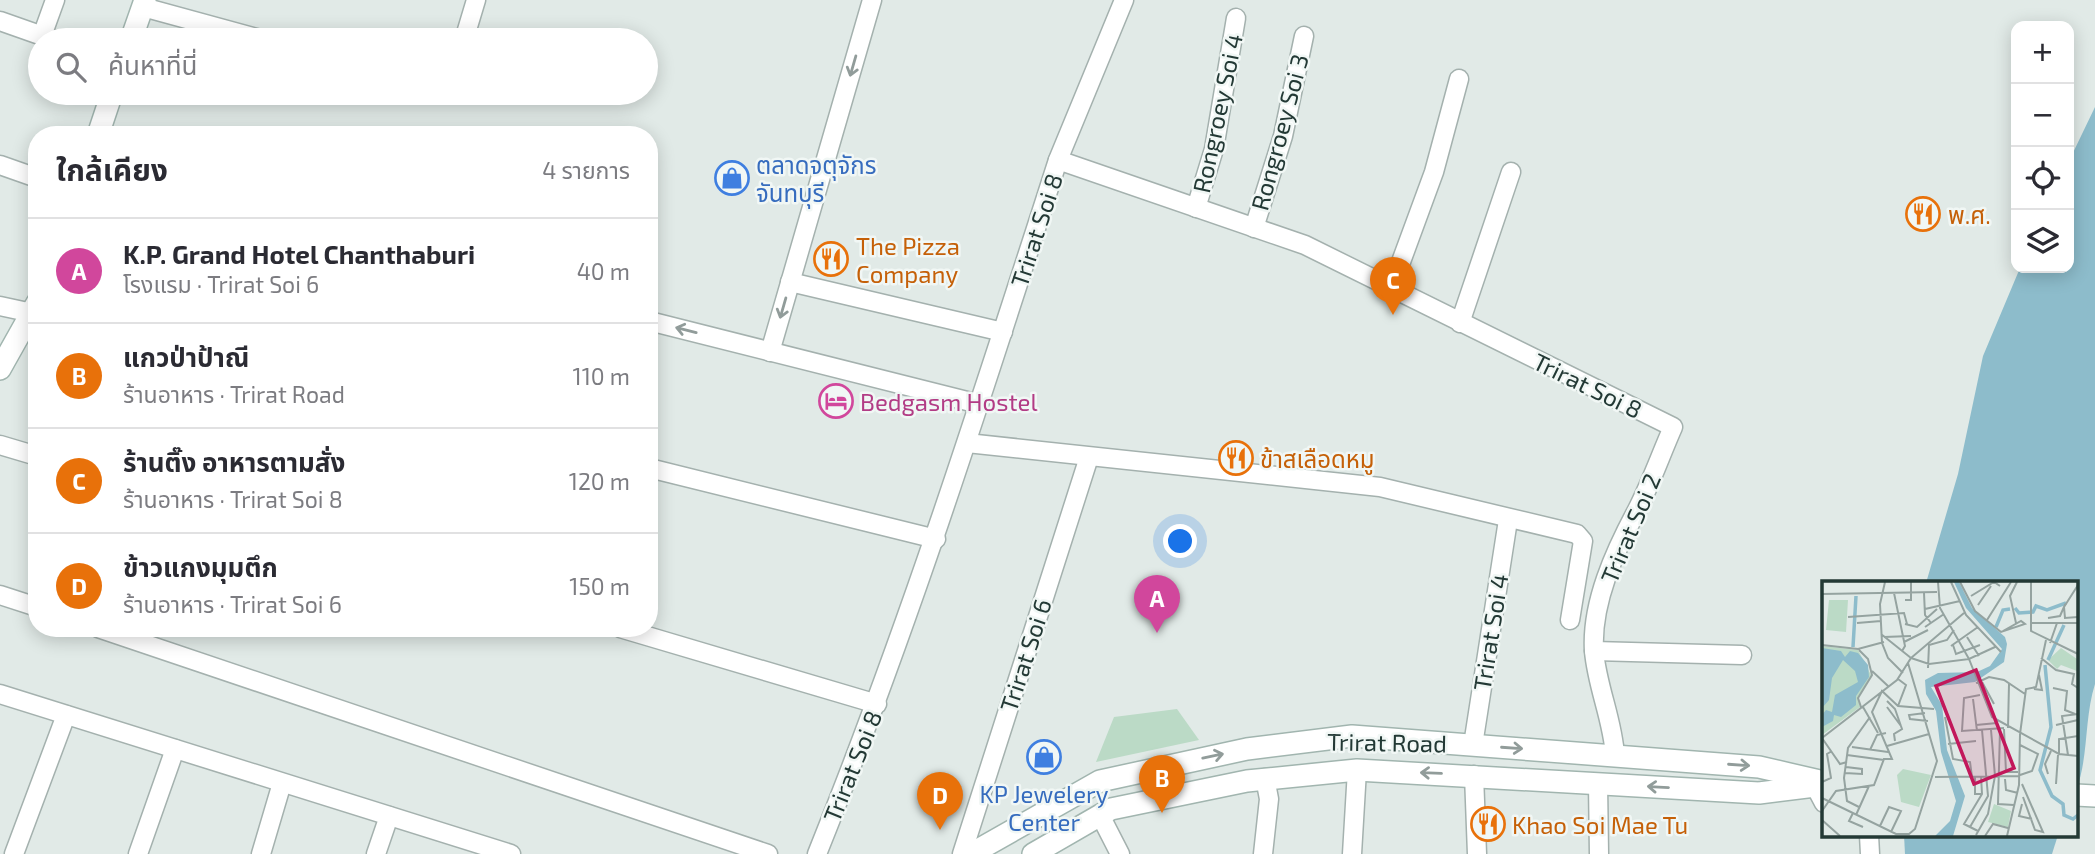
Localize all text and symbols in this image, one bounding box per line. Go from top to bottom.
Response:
map controls [2011,21,2074,273]
button: + [2011,21,2074,84]
search box [28,28,658,105]
street label: Rongroey Soi 4 [1186,31,1248,195]
icon: search [52,48,90,86]
text: ค้นหาที่นี่ [108,49,198,80]
street label: Rongroey Soi 3 [1244,51,1314,213]
one-way arrow [845,54,858,76]
button: − [2011,84,2074,147]
button: locate [2011,147,2074,210]
place label: ตลาดจตุจักร จันทบุรี [756,150,876,209]
text: ใกล้เคียง [56,151,168,187]
text: 4 รายการ [542,156,630,184]
shop icon: ตลาดจตุจักร จันทบุรี [713,159,751,197]
street label: Trirat Soi 8 [1004,170,1068,290]
restaurant icon: พ.ศ. [1904,195,1942,233]
place label: พ.ศ. [1948,200,1991,229]
button: layers [2011,210,2074,273]
place label: The Pizza Company [856,231,960,288]
text: K.P. Grand Hotel Chanthaburi [123,238,475,269]
restaurant icon: The Pizza Company [812,240,850,278]
text: A [71,257,87,285]
text: 40 m [577,257,630,285]
pin: C [1370,257,1416,315]
text: โรงแรม · Trirat Soi 6 [123,270,319,298]
one-way arrow [775,296,788,318]
one-way arrow [675,323,698,337]
text: แกวป่าป้าณี [123,341,249,372]
street label: Trirat Soi 8 [1529,346,1647,424]
text: B [72,362,86,390]
text: 110 m [573,362,630,390]
text: ร้านอาหาร · Trirat Road [123,380,345,408]
hotel icon: Bedgasm Hostel [817,382,855,420]
place label: Bedgasm Hostel [860,387,1038,416]
restaurant icon: ข้าสเลือดหมู [1217,439,1255,477]
place label: ข้าสเลือดหมู [1260,444,1375,475]
text: ร้านติ๊ง อาหารตามสั่ง [123,446,345,477]
text: C [72,467,86,495]
text: 120 m [569,467,630,495]
street label: Trirat Soi 2 [1594,469,1666,587]
text: ร้านอาหาร · Trirat Soi 8 [123,485,343,513]
your location [1163,524,1197,558]
text: ข้าวแกงมุมตึก [123,551,278,582]
text: D [71,572,87,600]
text: 150 m [569,572,630,600]
street label: Trirat Soi 4 [1466,572,1514,692]
pin: A [1134,575,1180,633]
inset map [1822,581,2078,836]
text: ร้านอาหาร · Trirat Soi 6 [123,590,342,618]
street label: Trirat Soi 6 [993,595,1057,715]
street label: Trirat Soi 8 [817,706,887,826]
street label: Trirat Road [1327,726,1447,758]
shop icon: KP Jewelery Center [1025,738,1063,776]
one-way arrow [1501,742,1523,755]
one-way arrow [1201,749,1224,762]
pin: B [1139,755,1185,813]
one-way arrow [1727,759,1750,772]
one-way arrow [1420,767,1443,780]
pin: D [917,772,963,830]
place label: KP Jewelery Center [980,779,1109,836]
one-way arrow [1647,780,1670,793]
restaurant icon: Khao Soi Mae Tu [1469,805,1507,843]
place label: Khao Soi Mae Tu [1512,810,1688,839]

